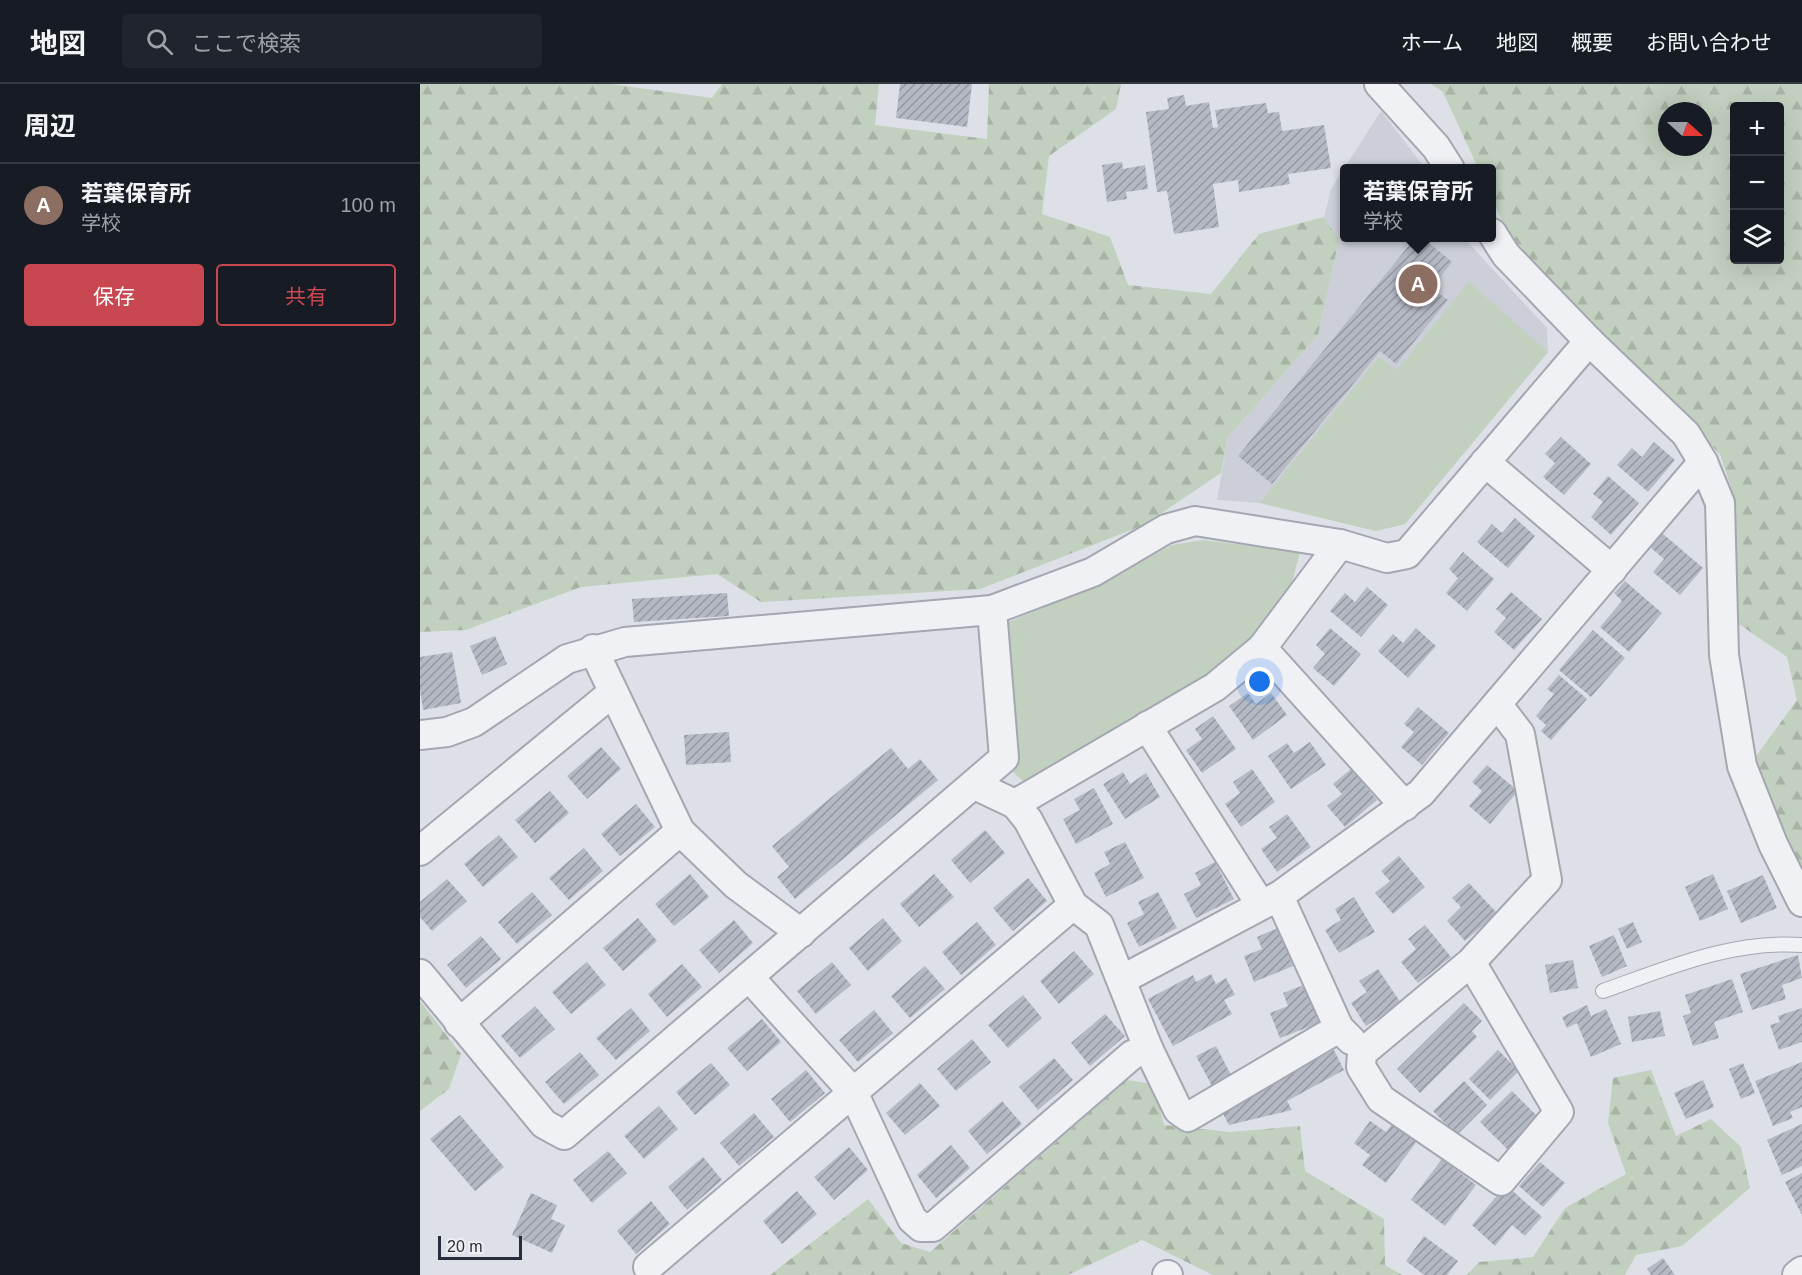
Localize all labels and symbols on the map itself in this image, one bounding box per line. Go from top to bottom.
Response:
north arrow [1658,102,1712,156]
pin: A [1398,262,1438,306]
your location [1245,667,1274,696]
scale bar [438,1233,522,1260]

